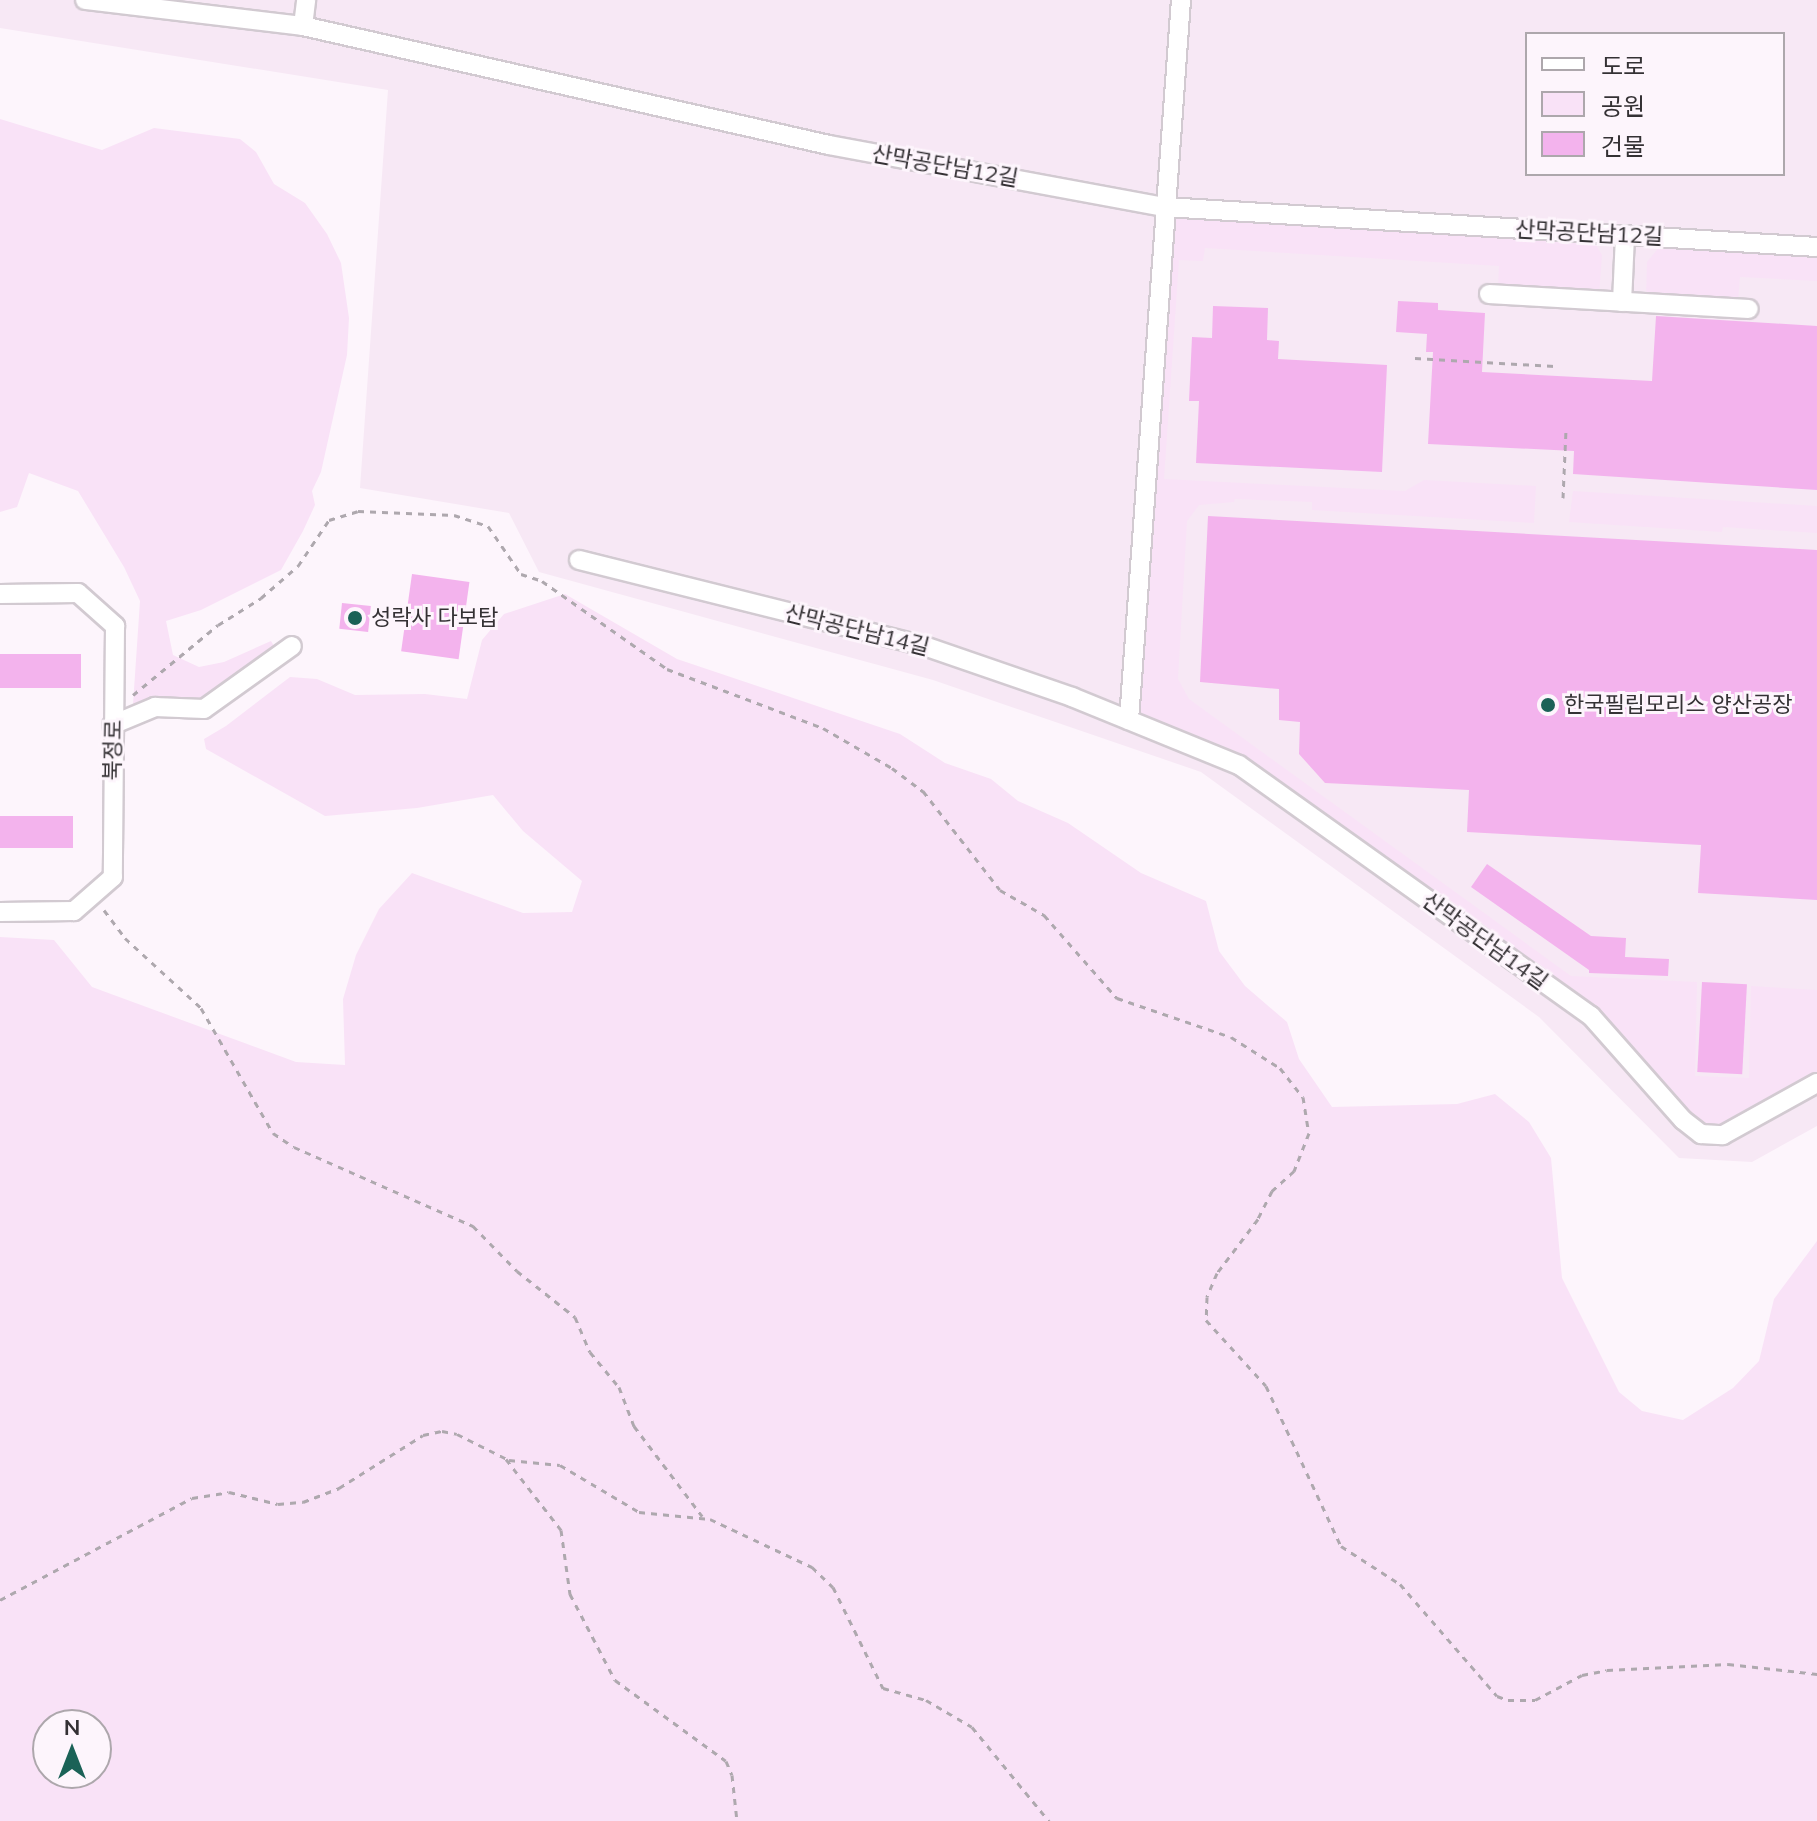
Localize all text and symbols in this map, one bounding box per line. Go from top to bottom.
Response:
legend [1525,32,1785,176]
text: 도로 [1601,51,1645,81]
text: 공원 [1601,91,1645,121]
text: 건물 [1601,131,1645,161]
street label: 산막공단남12길 [870,140,1020,192]
street label: 산막공단남12길 [1514,216,1664,250]
street label: 산막공단남14길 [782,599,932,661]
place label: 성락사 다보탑 [371,605,498,631]
marker: 성락사 다보탑 [346,609,364,627]
place label: 한국필립모리스 양산공장 [1564,692,1792,718]
marker: 한국필립모리스 양산공장 [1539,696,1557,714]
street label: 북정로 [99,719,127,781]
street label: 산막공단남14길 [1417,887,1553,995]
north arrow [32,1709,112,1789]
text: N [64,1713,80,1741]

